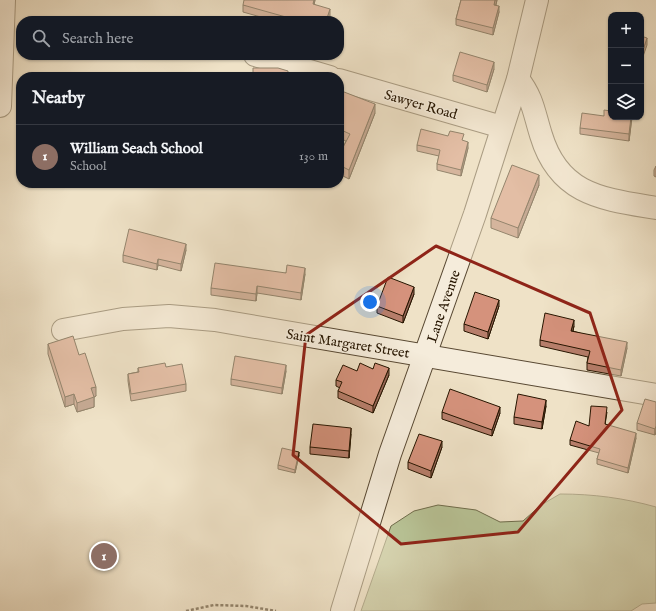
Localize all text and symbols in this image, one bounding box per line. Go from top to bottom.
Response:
map controls [608,12,644,120]
button: + [608,12,644,48]
search box [16,16,344,60]
icon: search [30,27,52,49]
text: Search here [62,29,133,48]
button: − [608,48,644,84]
button: layers [608,84,644,120]
street label: Sawyer Road [382,86,460,124]
text: Nearby [32,88,85,109]
text: William Seach School [70,139,203,158]
text: 1 [43,148,47,165]
text: 130 m [299,148,328,165]
text: School [70,158,107,175]
street label: Lane Avenue [423,267,465,345]
your location [360,292,380,312]
street label: Saint Margaret Street [285,325,411,363]
pin: 1 [91,541,117,571]

